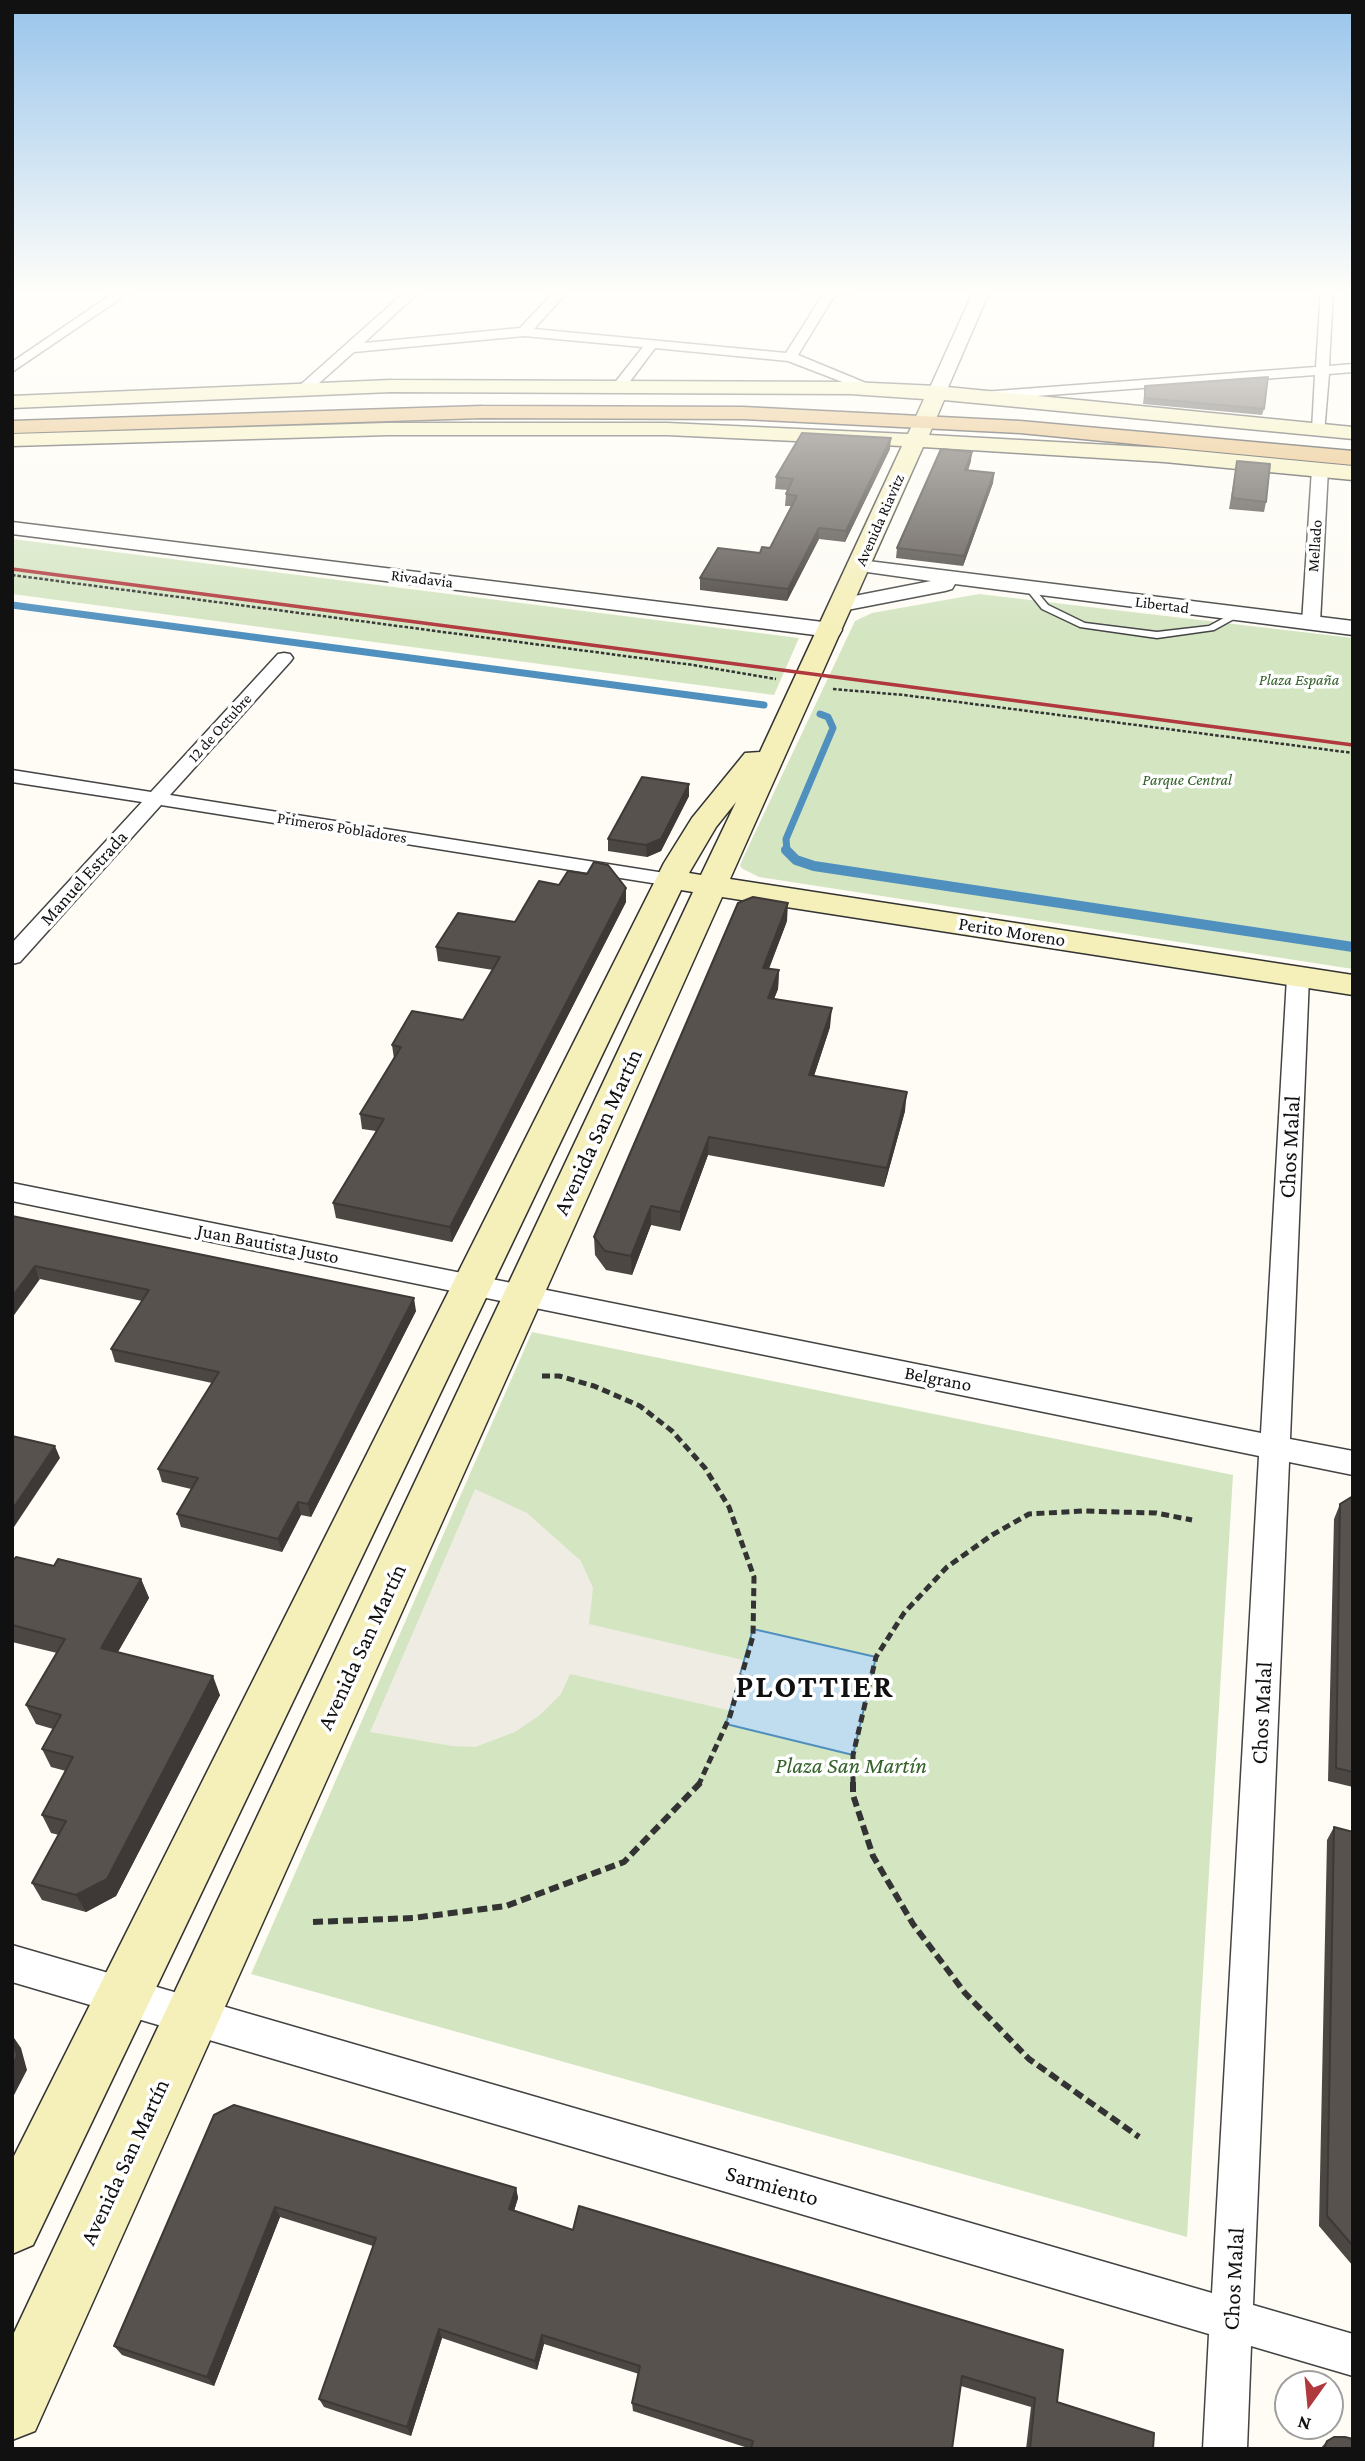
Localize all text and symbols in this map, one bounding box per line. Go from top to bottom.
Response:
street label: Avenida Riavitz [851,471,909,569]
street label: Mellado [1304,519,1326,573]
street label: Rivadavia [390,566,454,592]
street label: Libertad [1134,592,1190,618]
park label: Plaza España [1259,670,1339,690]
street label: 12 de Octubre [184,690,256,766]
park label: Parque Central [1142,770,1232,790]
street label: Primeros Pobladores [276,808,408,848]
street label: Manuel Estrada [35,826,133,930]
street label: Perito Moreno [957,912,1067,952]
street label: Avenida San Martín [547,1044,649,1220]
street label: Chos Malal [1274,1095,1306,1199]
street label: Juan Bautista Justo [195,1219,341,1269]
street label: Belgrano [903,1361,973,1397]
street label: Avenida San Martín [311,1559,413,1735]
street label: Chos Malal [1246,1661,1278,1765]
district label: PLOTTIER [736,1668,894,1706]
park label: Plaza San Martín [775,1752,927,1780]
street label: Avenida San Martín [74,2074,176,2250]
street label: Sarmiento [722,2160,822,2212]
street label: Chos Malal [1218,2227,1250,2331]
north arrow [1274,2370,1344,2440]
text: N [1295,2412,1313,2436]

